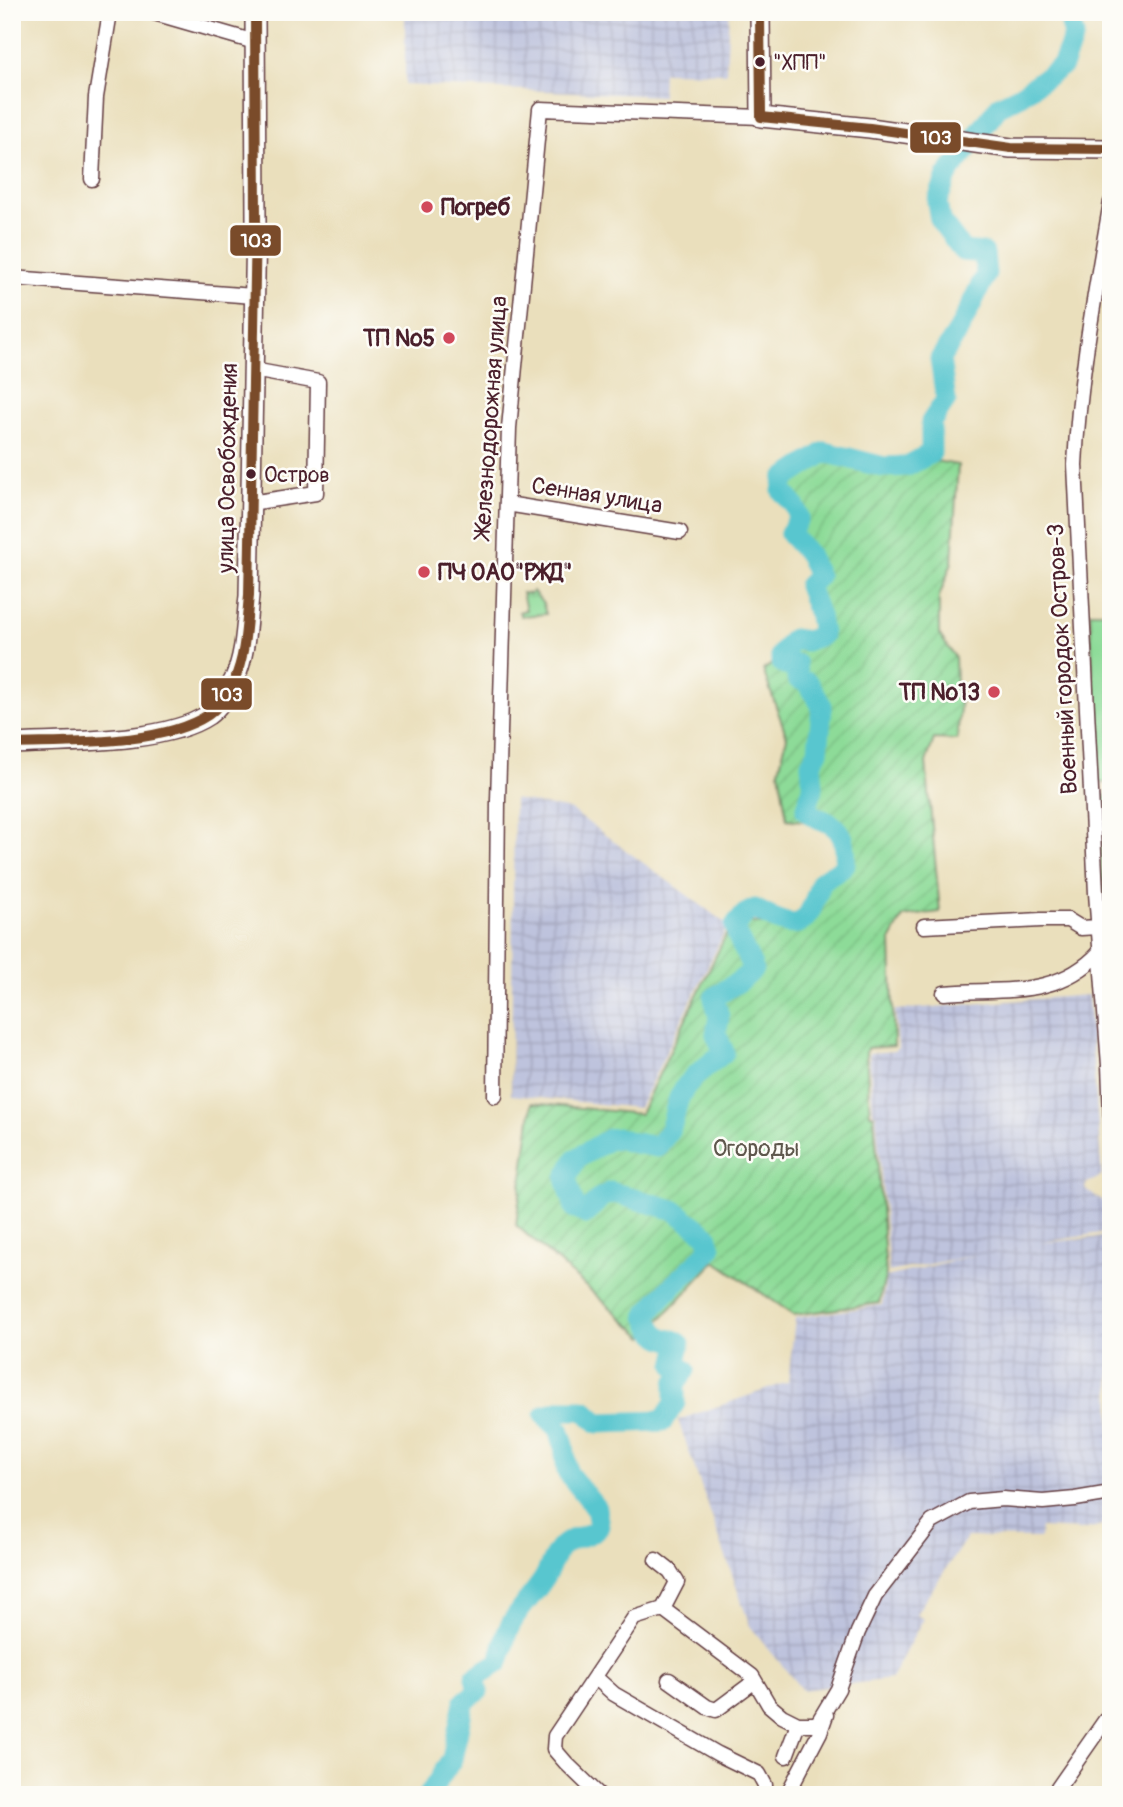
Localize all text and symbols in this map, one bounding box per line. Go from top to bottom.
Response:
place label: "ХПП" [773,50,827,77]
marker: "ХПП" [753,55,767,69]
line badge: 103 [909,121,962,154]
text: 103 [920,126,952,150]
place label: Погреб [441,193,511,222]
marker: Погреб [419,199,435,215]
line badge: 103 [229,224,282,257]
text: 103 [240,229,272,253]
street label: Железнодорожная улица [467,295,513,542]
place label: ТП №5 [362,324,435,353]
marker: ТП №5 [441,330,457,346]
street label: улица Освобождения [211,363,244,574]
place label: Остров [264,462,330,489]
marker: Остров [244,467,258,481]
street label: Сенная улица [529,471,665,520]
street label: Военный городок Остров-3 [1041,523,1084,795]
place label: ПЧ ОАО"РЖД" [438,558,572,587]
marker: ПЧ ОАО"РЖД" [416,564,432,580]
line badge: 103 [200,677,253,711]
place label: ТП №13 [898,678,980,707]
text: 103 [211,683,243,707]
marker: ТП №13 [986,684,1002,700]
park label: Огороды [713,1134,799,1163]

